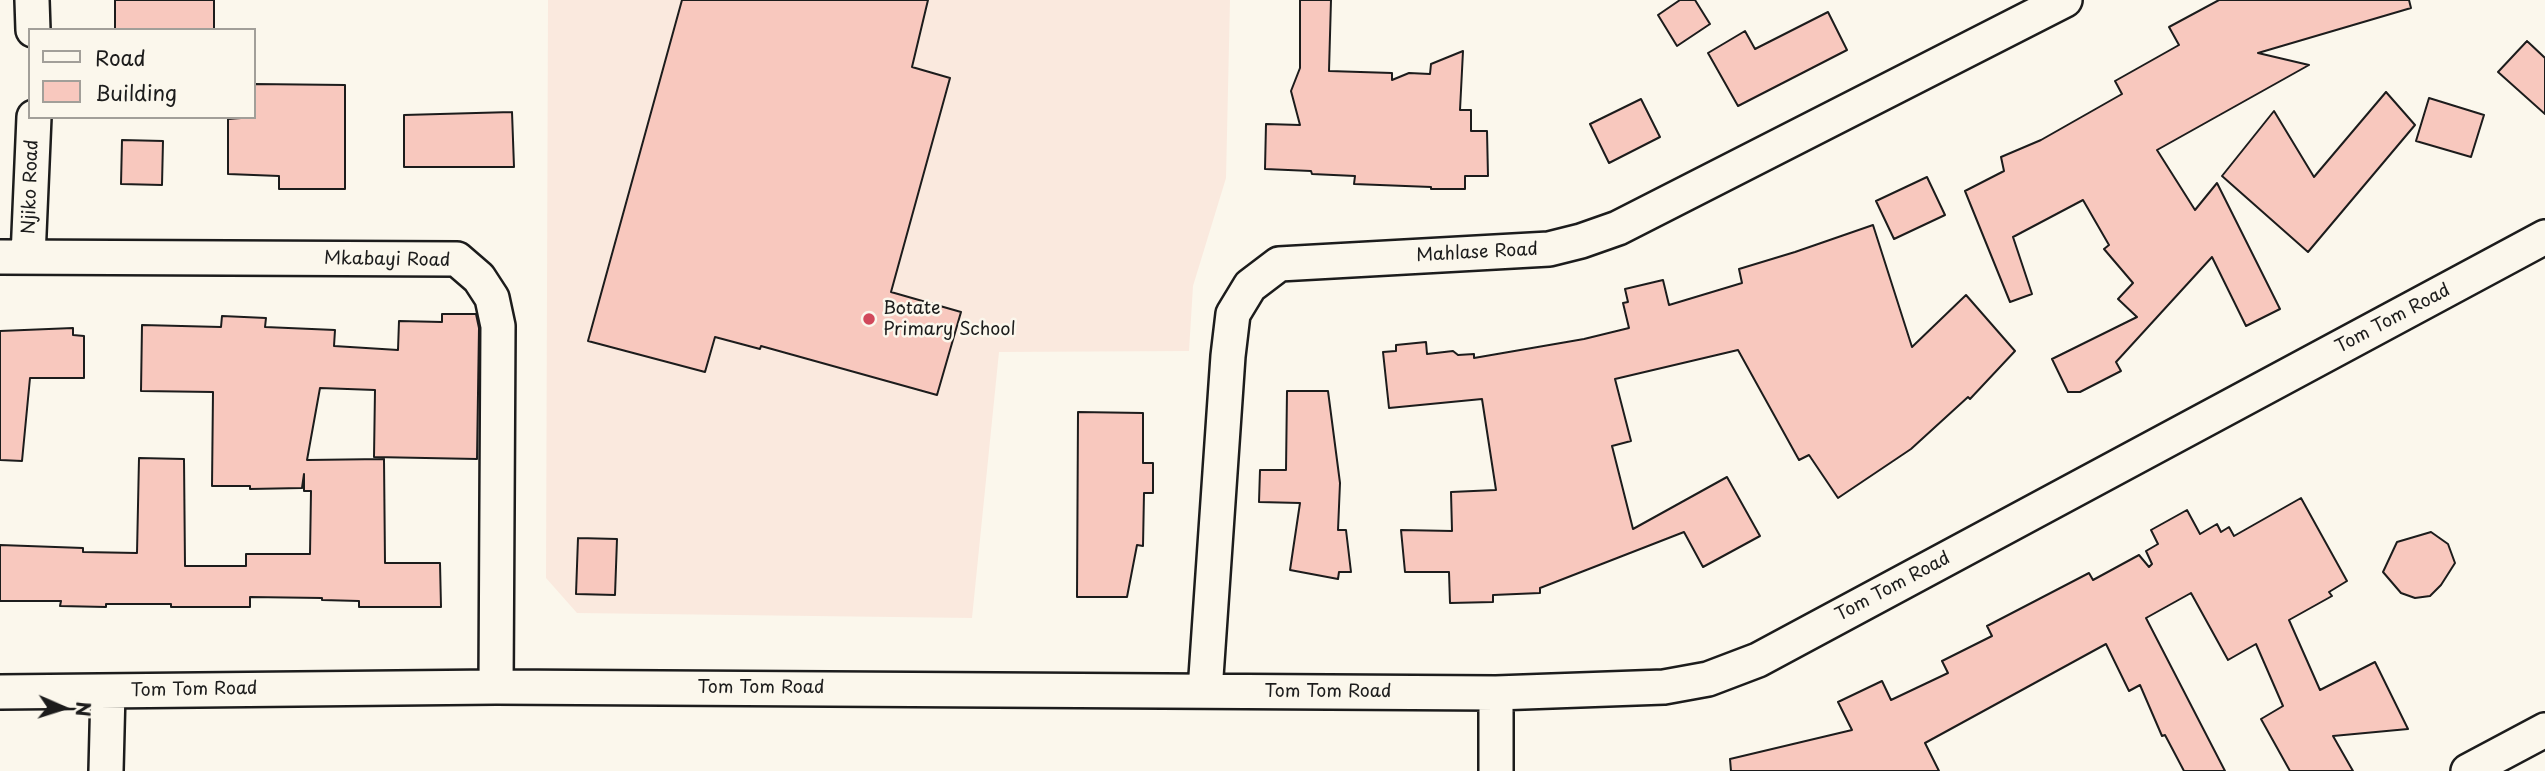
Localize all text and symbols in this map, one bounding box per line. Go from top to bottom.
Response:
legend [28,28,256,119]
text: Road [95,41,146,73]
text: Building [95,76,177,108]
street label: Njiko Road [19,139,43,235]
street label: Mahlase Road [1416,239,1538,267]
street label: Mkabayi Road [324,248,450,272]
street label: Tom Tom Road [2332,280,2454,358]
place label: Botate Primary School [883,298,1016,340]
marker: Botate Primary School [861,311,877,327]
street label: Tom Tom Road [1832,548,1954,626]
north arrow [28,673,98,743]
street label: Tom Tom Road [698,677,824,699]
street label: Tom Tom Road [130,678,258,702]
street label: Tom Tom Road [1265,681,1391,703]
text: N [70,701,98,717]

